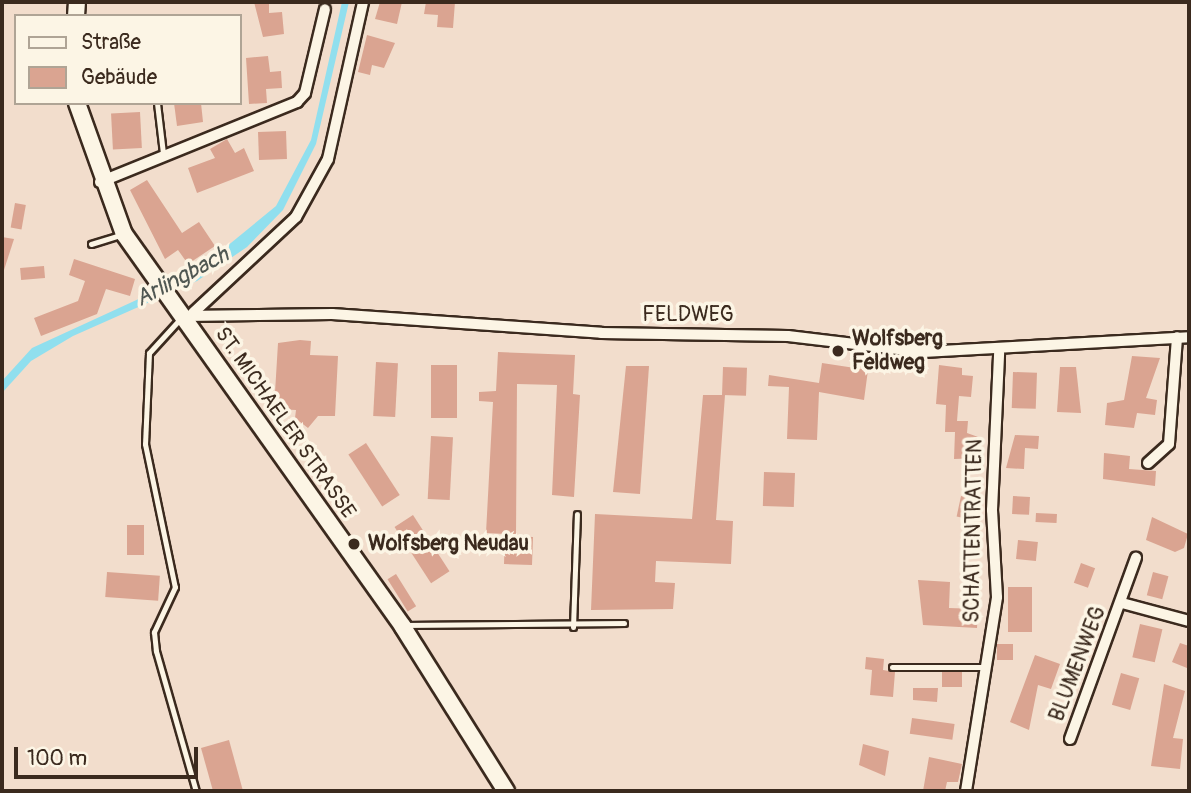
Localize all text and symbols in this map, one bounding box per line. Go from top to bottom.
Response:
legend [14,14,242,105]
text: Straße [81,29,141,56]
text: Gebäude [81,64,157,91]
water label: Arlingbach [131,241,233,313]
street label: FELDWEG [642,302,734,328]
street label: ST. MICHAELER STRASSE [209,322,361,524]
place label: Wolfsberg Feldweg [852,326,943,376]
marker: Wolfsberg Feldweg [830,343,846,359]
street label: SCHATTENTRATTEN [960,439,988,623]
place label: Wolfsberg Neudau [368,531,529,557]
marker: Wolfsberg Neudau [346,536,362,552]
street label: BLUMENWEG [1045,603,1111,725]
scale bar [18,734,201,778]
text: 100 m [27,745,87,772]

